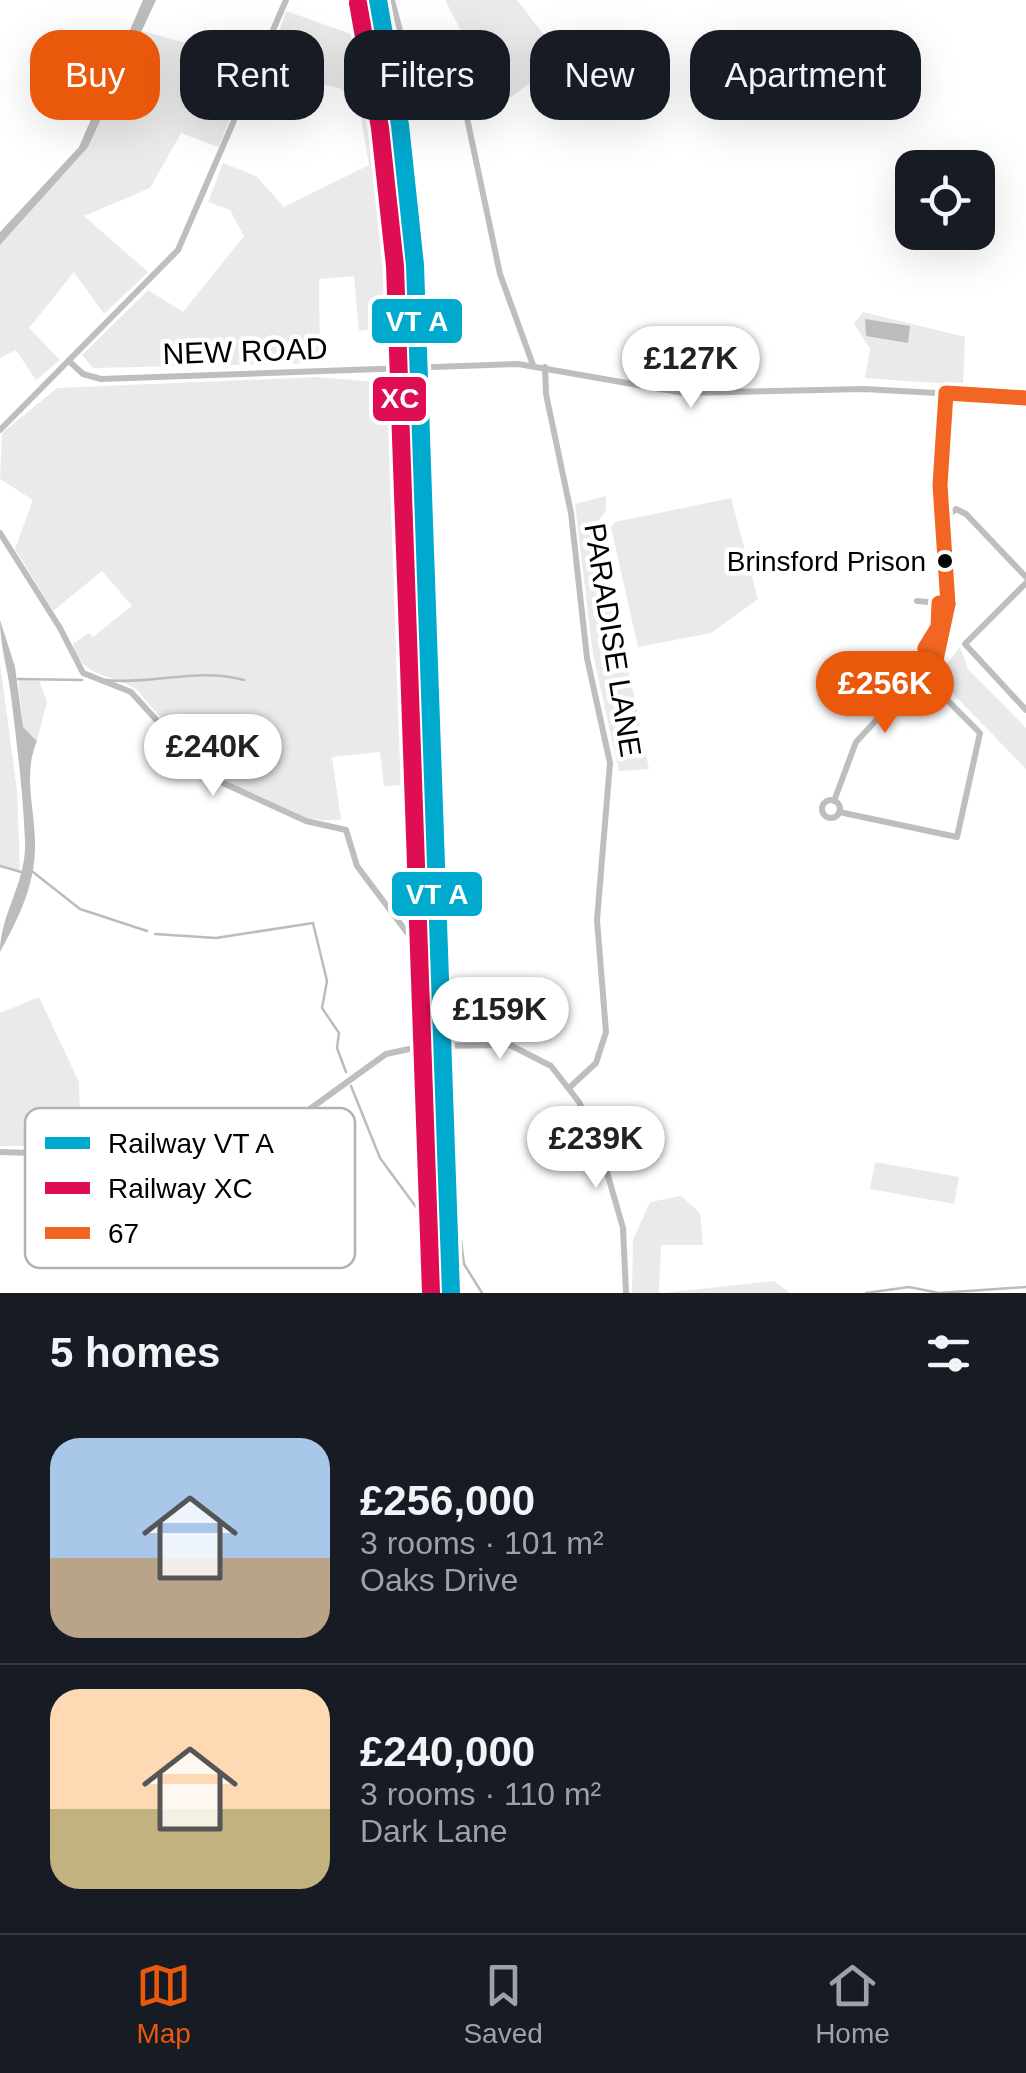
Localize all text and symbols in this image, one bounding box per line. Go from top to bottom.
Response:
chip: Buy [30,30,160,120]
chip: Rent [180,30,324,120]
chip: Filters [344,30,510,120]
chip: New [530,30,670,120]
chip: Apartment [690,30,921,120]
map controls [895,150,995,250]
button: locate [895,150,995,250]
line badge: VT A [370,297,464,345]
text: VT A [386,306,448,337]
pin: £127K [621,326,761,411]
street label: NEW ROAD [162,332,328,370]
text: £127K [644,340,738,376]
line badge: XC [371,375,428,423]
text: XC [381,383,419,414]
street label: PARADISE LANE [578,521,648,759]
place label: Brinsford Prison [727,546,926,577]
marker: Brinsford Prison [935,551,955,571]
pin: £256K [815,651,955,736]
text: £256K [838,665,932,701]
pin: £240K [143,714,283,799]
text: £240K [166,728,260,764]
line badge: VT A [390,870,484,918]
text: VT A [406,879,468,910]
pin: £159K [430,977,570,1062]
text: £159K [453,991,547,1027]
pin: £239K [526,1106,666,1191]
legend [25,1108,355,1268]
text: £239K [549,1120,643,1156]
text: Railway VT A [108,1128,274,1159]
text: Railway XC [108,1173,253,1204]
text: 67 [108,1218,139,1249]
icon: filters [921,1326,976,1381]
text: 5 homes [50,1329,220,1376]
text: £256,000 [360,1477,535,1524]
icon: home [130,1478,250,1598]
text: 3 rooms · 101 m² [360,1525,604,1561]
text: Oaks Drive [360,1562,518,1598]
text: £240,000 [360,1728,535,1775]
icon: home [130,1729,250,1849]
text: 3 rooms · 110 m² [360,1776,601,1812]
text: Dark Lane [360,1813,508,1849]
tab: Map [136,1958,191,2050]
tab: Saved [463,1958,543,2050]
tab: Home [815,1958,890,2050]

